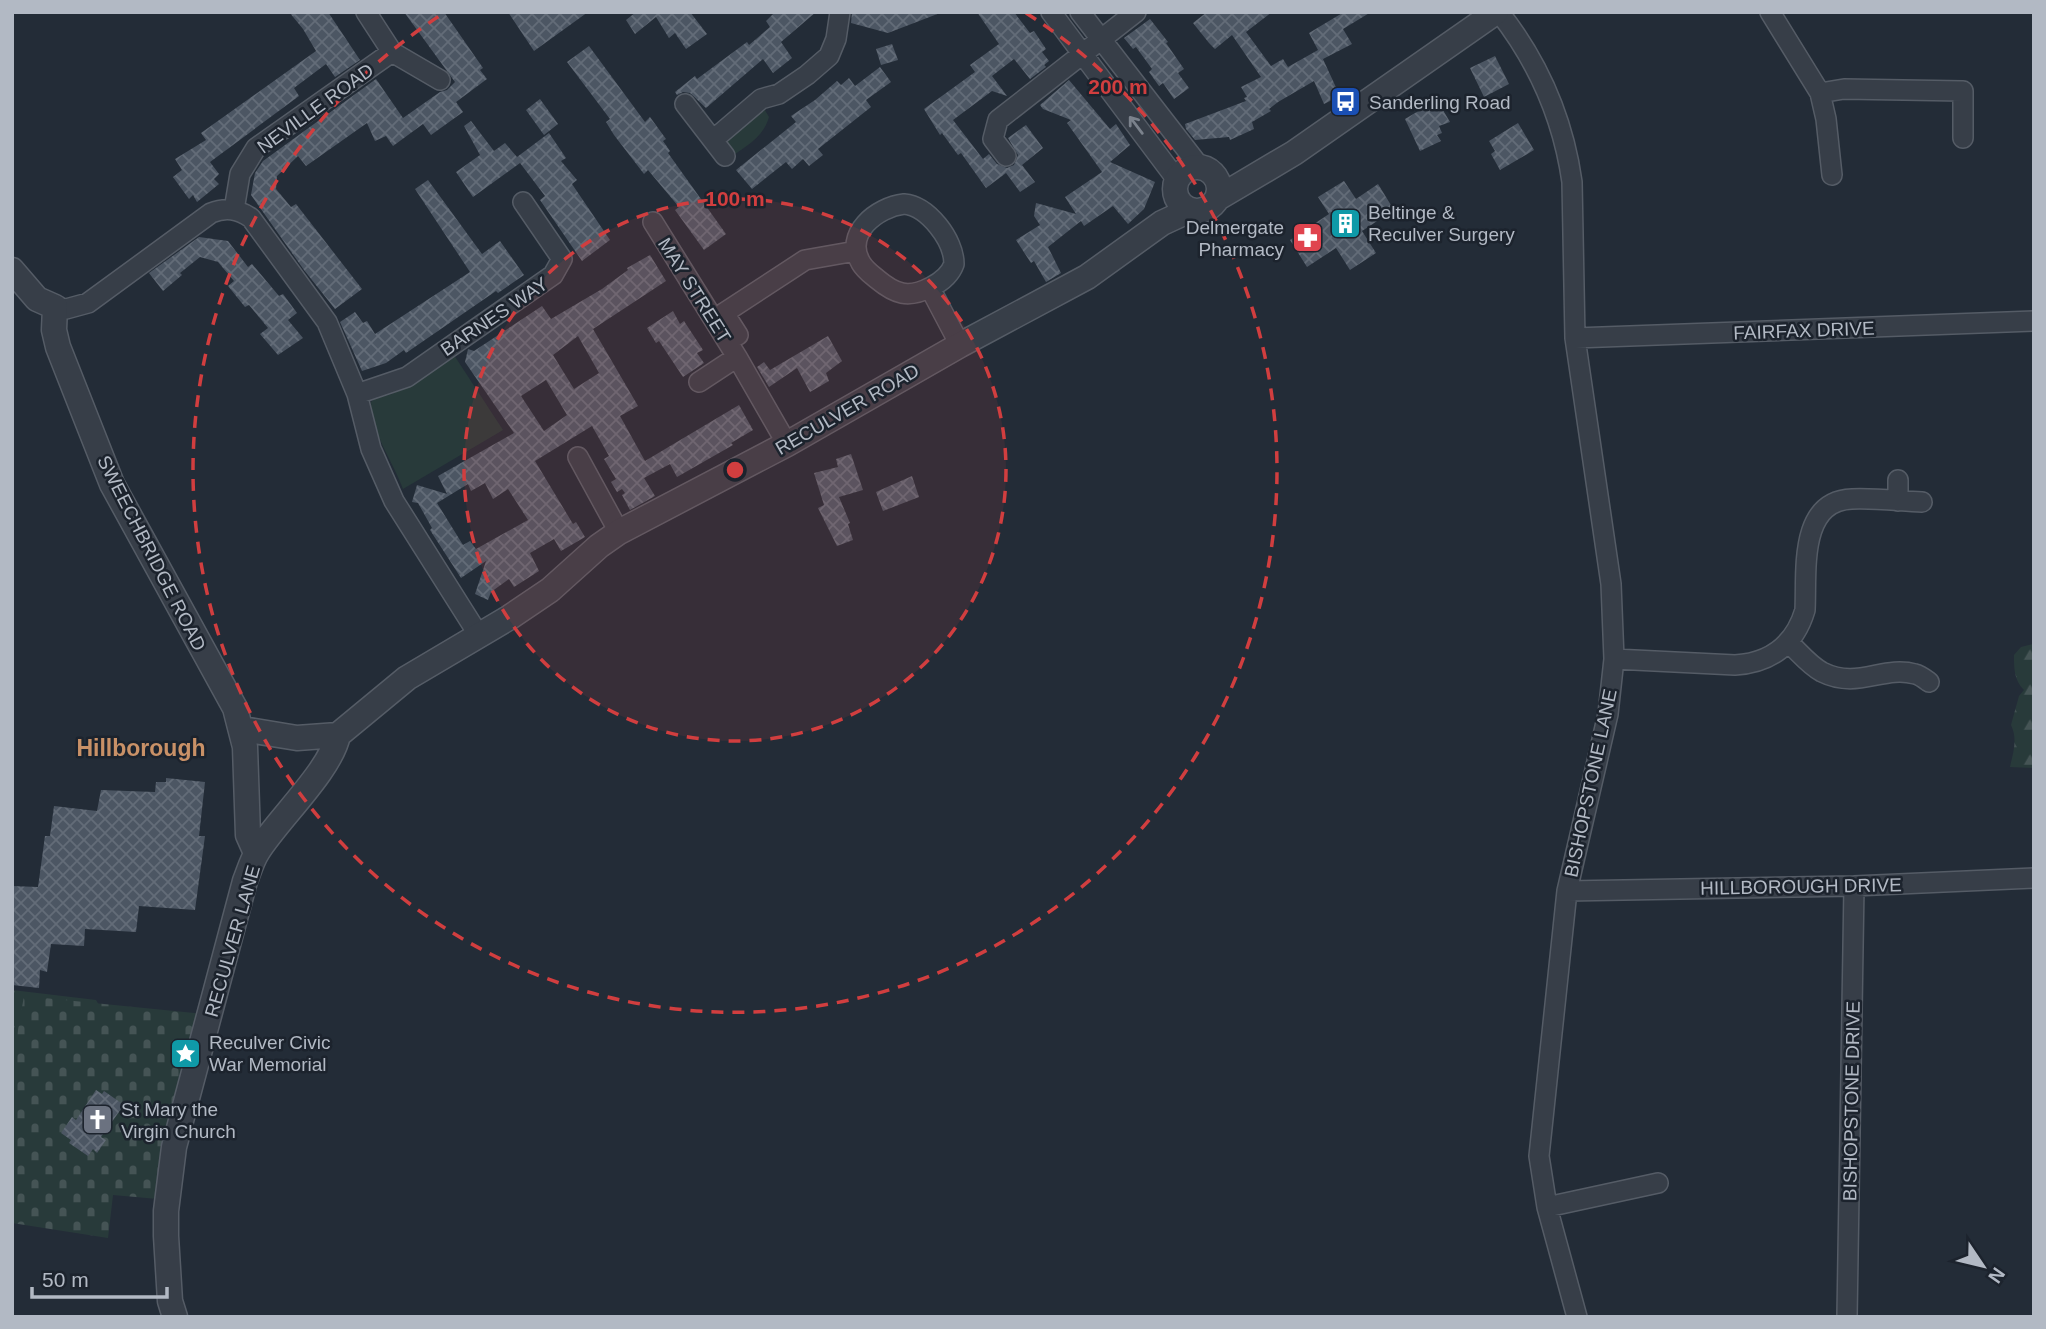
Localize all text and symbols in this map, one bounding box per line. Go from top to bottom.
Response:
street label: NEVILLE ROAD [253,59,377,158]
text: 200 m [1088,75,1148,98]
bus stop icon: Sanderling Road [1329,85,1363,119]
place label: Sanderling Road [1369,92,1511,113]
one-way arrow [1129,116,1144,135]
text: 100 m [705,187,765,210]
place label: Beltinge & Reculver Surgery [1368,202,1515,245]
building icon: Beltinge & Reculver Surgery [1328,206,1362,240]
place label: Delmergate Pharmacy [1186,217,1284,260]
pharmacy icon: Delmergate Pharmacy [1290,221,1324,255]
street label: MAY STREET [654,234,735,347]
street label: BARNES WAY [437,273,552,360]
street label: FAIRFAX DRIVE [1733,318,1875,343]
street label: RECULVER ROAD [772,360,923,459]
street label: SWEECHBRIDGE ROAD [93,452,210,654]
centre of rings [723,458,747,482]
street label: BISHOPSTONE LANE [1560,687,1621,879]
district label: Hillborough [76,735,206,761]
street label: RECULVER LANE [201,863,264,1019]
street label: HILLBOROUGH DRIVE [1700,874,1902,899]
street label: BISHOPSTONE DRIVE [1839,1001,1864,1201]
place label: Reculver Civic War Memorial [209,1032,330,1075]
place icon: Reculver Civic War Memorial [169,1036,203,1070]
place label: St Mary the Virgin Church [121,1099,236,1142]
church icon: St Mary the Virgin Church [81,1103,115,1137]
north arrow [1948,1231,2018,1301]
scale bar [32,1256,166,1300]
text: N [1984,1264,2009,1287]
text: 50 m [42,1268,89,1291]

